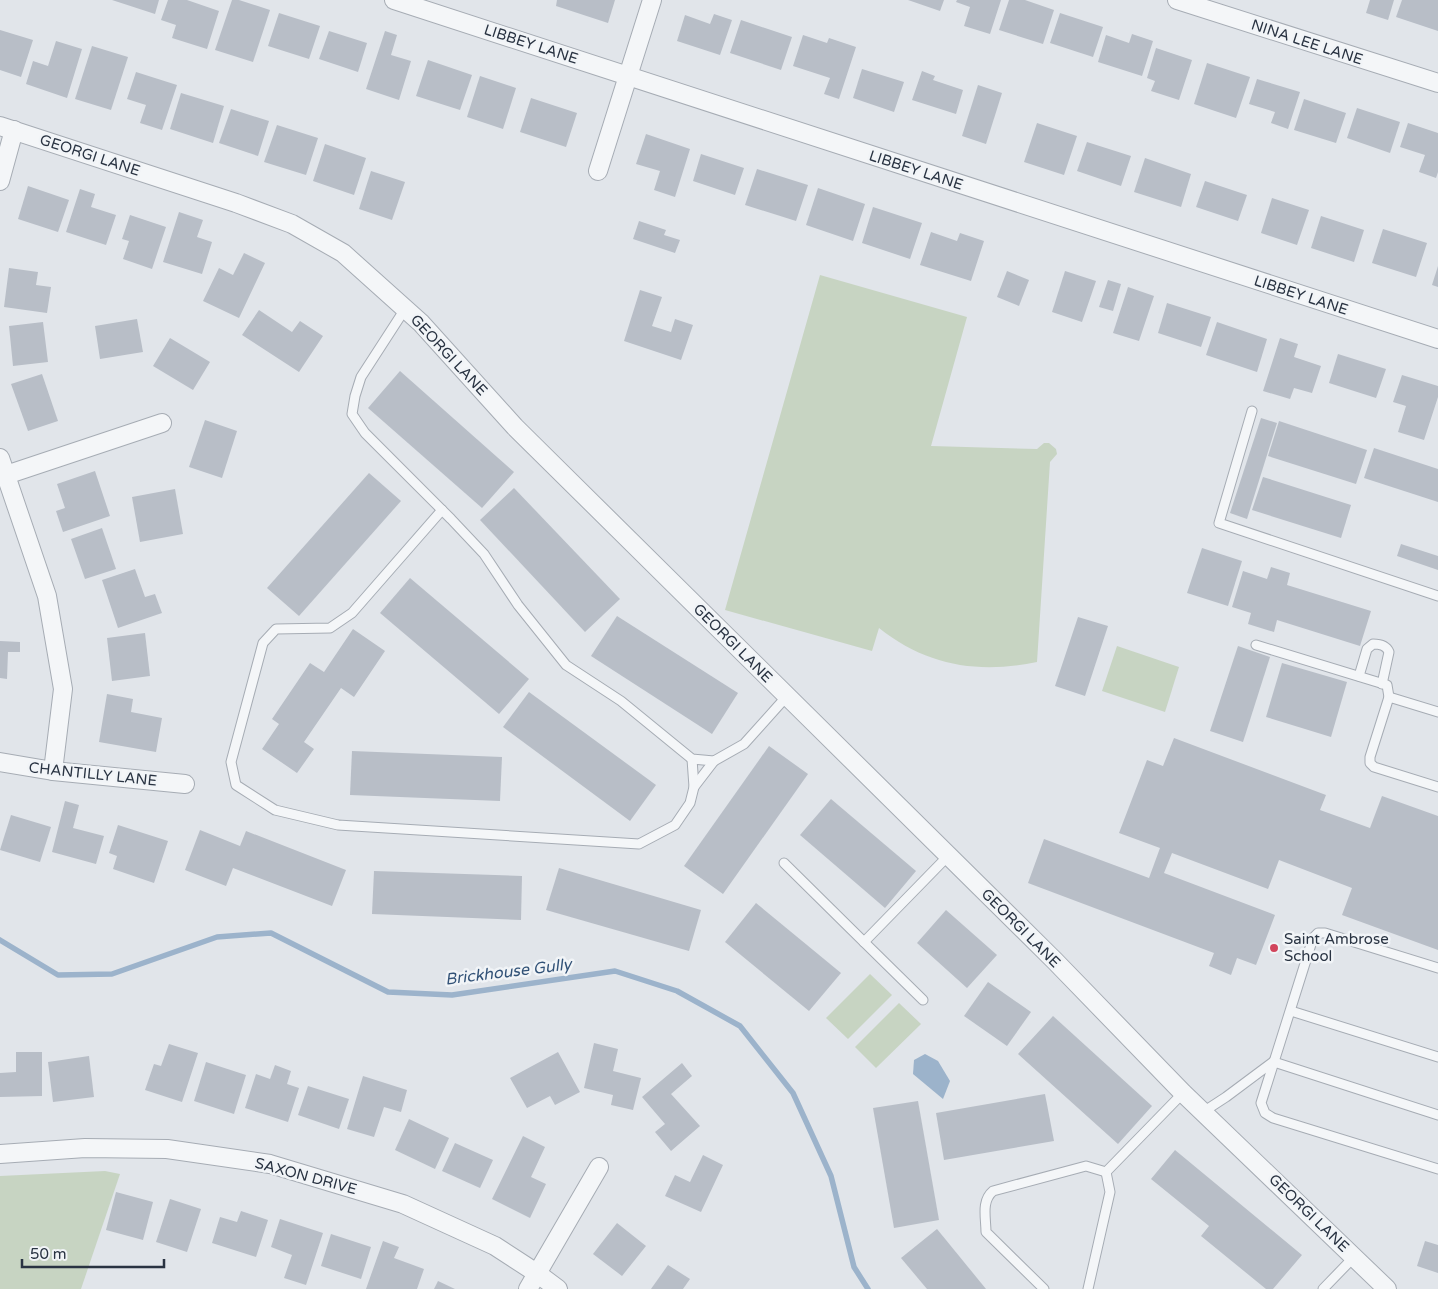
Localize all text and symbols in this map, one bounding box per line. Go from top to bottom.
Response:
street label: NINA LEE LANE [1249,15,1365,69]
street label: LIBBEY LANE [482,20,580,68]
street label: GEORGI LANE [38,130,142,180]
street label: LIBBEY LANE [867,146,965,194]
street label: LIBBEY LANE [1252,271,1350,319]
street label: GEORGI LANE [407,311,491,399]
street label: GEORGI LANE [690,600,776,686]
street label: CHANTILLY LANE [28,758,158,790]
street label: GEORGI LANE [978,885,1064,971]
place label: Saint Ambrose School [1284,930,1389,965]
marker: Saint Ambrose School [1268,942,1280,954]
water label: Brickhouse Gully [444,954,575,990]
street label: SAXON DRIVE [253,1154,359,1198]
street label: GEORGI LANE [1265,1170,1353,1256]
scale bar [22,1236,165,1268]
text: 50 m [30,1245,67,1263]

